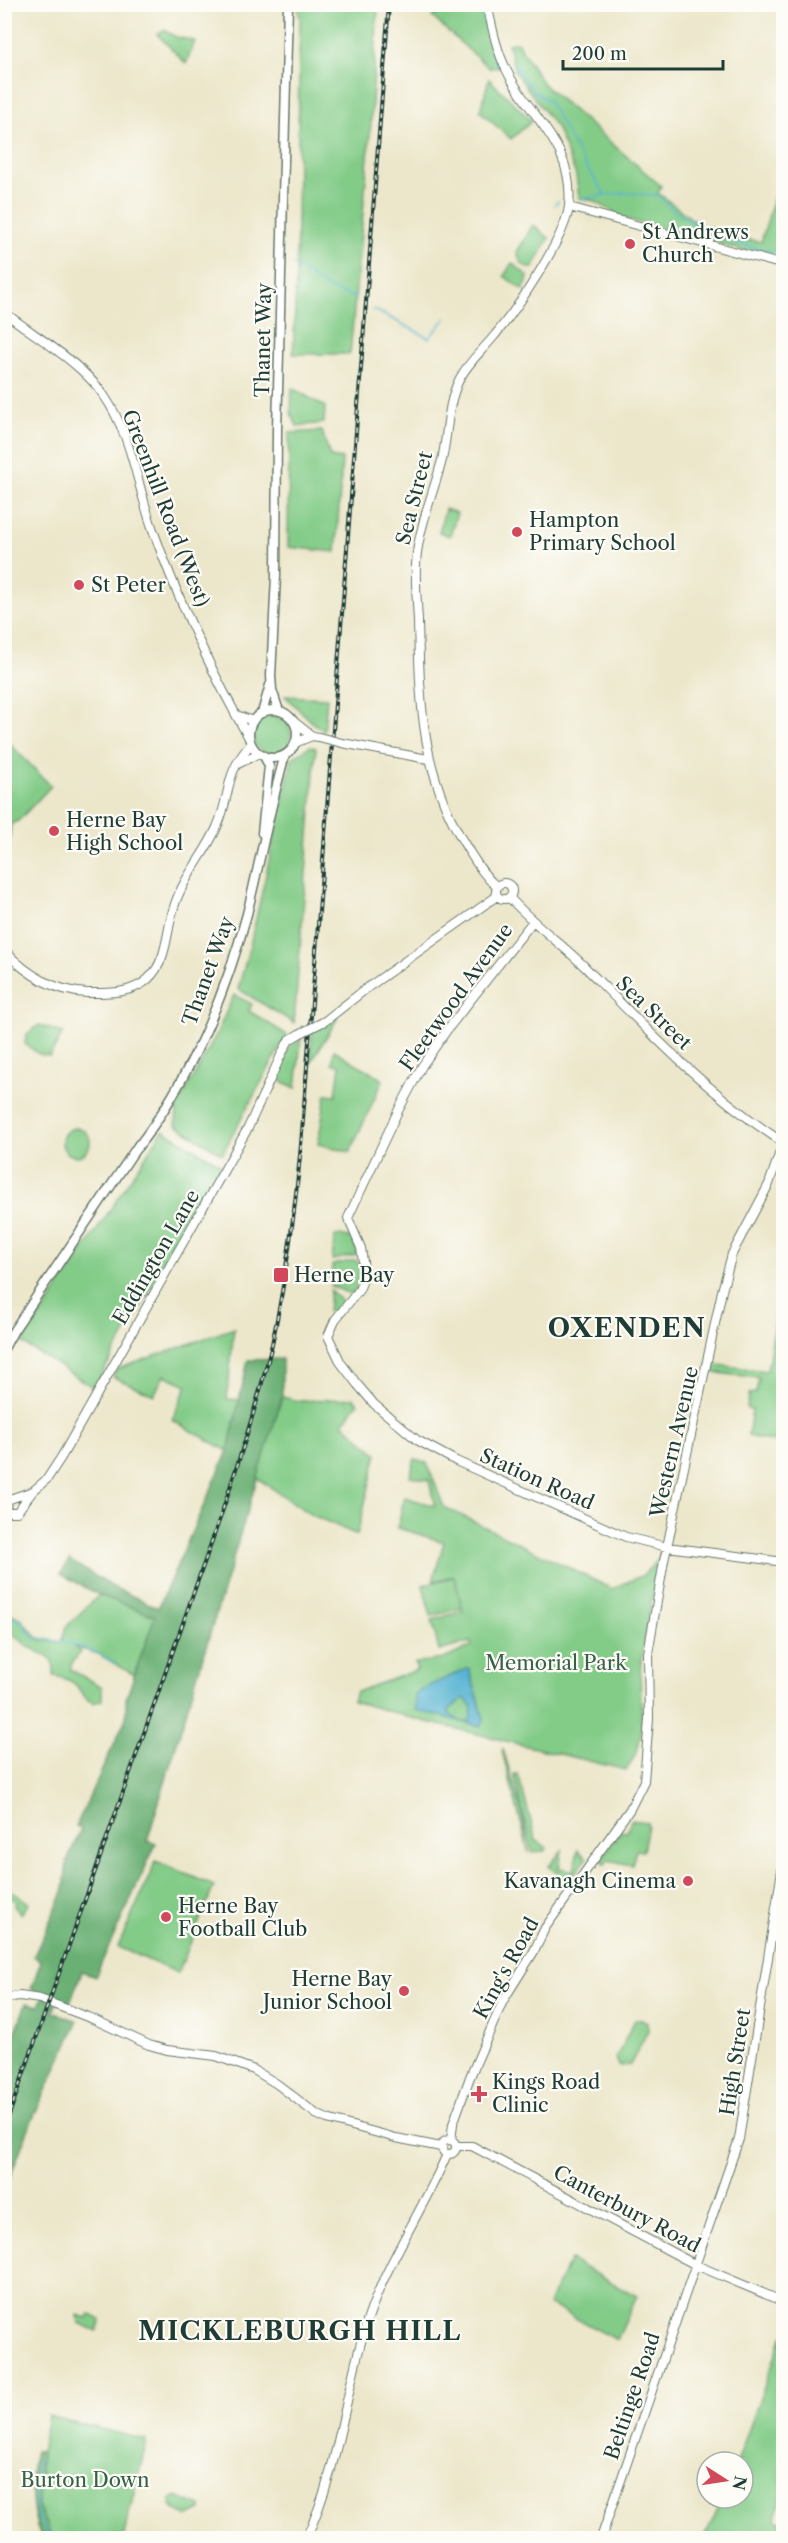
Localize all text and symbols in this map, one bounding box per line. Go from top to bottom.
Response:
scale bar [563,33,724,71]
text: 200 m [572,43,627,65]
place label: St Andrews Church [642,220,749,267]
marker: St Andrews Church [623,237,637,251]
street label: Thanet Way [250,282,276,398]
street label: Greenhill Road (West) [117,406,215,610]
street label: Sea Street [391,449,437,547]
place label: Hampton Primary School [529,508,676,555]
marker: Hampton Primary School [510,525,524,539]
place label: St Peter [91,573,167,597]
marker: St Peter [72,578,86,592]
place label: Herne Bay High School [66,808,183,855]
marker: Herne Bay High School [47,824,61,838]
street label: Thanet Way [177,912,239,1029]
street label: Fleetwood Avenue [394,918,518,1076]
street label: Sea Street [611,971,697,1055]
street label: Eddington Lane [108,1185,204,1329]
place label: Herne Bay [294,1263,395,1287]
marker: Herne Bay [272,1266,290,1284]
district label: OXENDEN [548,1312,706,1344]
street label: Western Avenue [645,1364,703,1521]
street label: Station Road [476,1443,598,1515]
park label: Memorial Park [485,1651,628,1675]
place label: Kavanagh Cinema [504,1869,676,1893]
marker: Kavanagh Cinema [681,1874,695,1888]
place label: Herne Bay Football Club [178,1894,307,1941]
marker: Herne Bay Football Club [159,1910,173,1924]
street label: King's Road [468,1913,544,2023]
place label: Herne Bay Junior School [260,1967,393,2014]
marker: Herne Bay Junior School [397,1984,411,1998]
street label: High Street [715,2007,755,2117]
place label: Kings Road Clinic [492,2070,600,2117]
marker: Kings Road Clinic [470,2085,488,2103]
street label: Canterbury Road [549,2160,705,2258]
district label: MICKLEBURGH HILL [138,2315,462,2347]
street label: Beltinge Road [599,2329,665,2463]
north arrow [695,2450,755,2510]
park label: Burton Down [21,2468,150,2492]
text: N [728,2474,751,2492]

